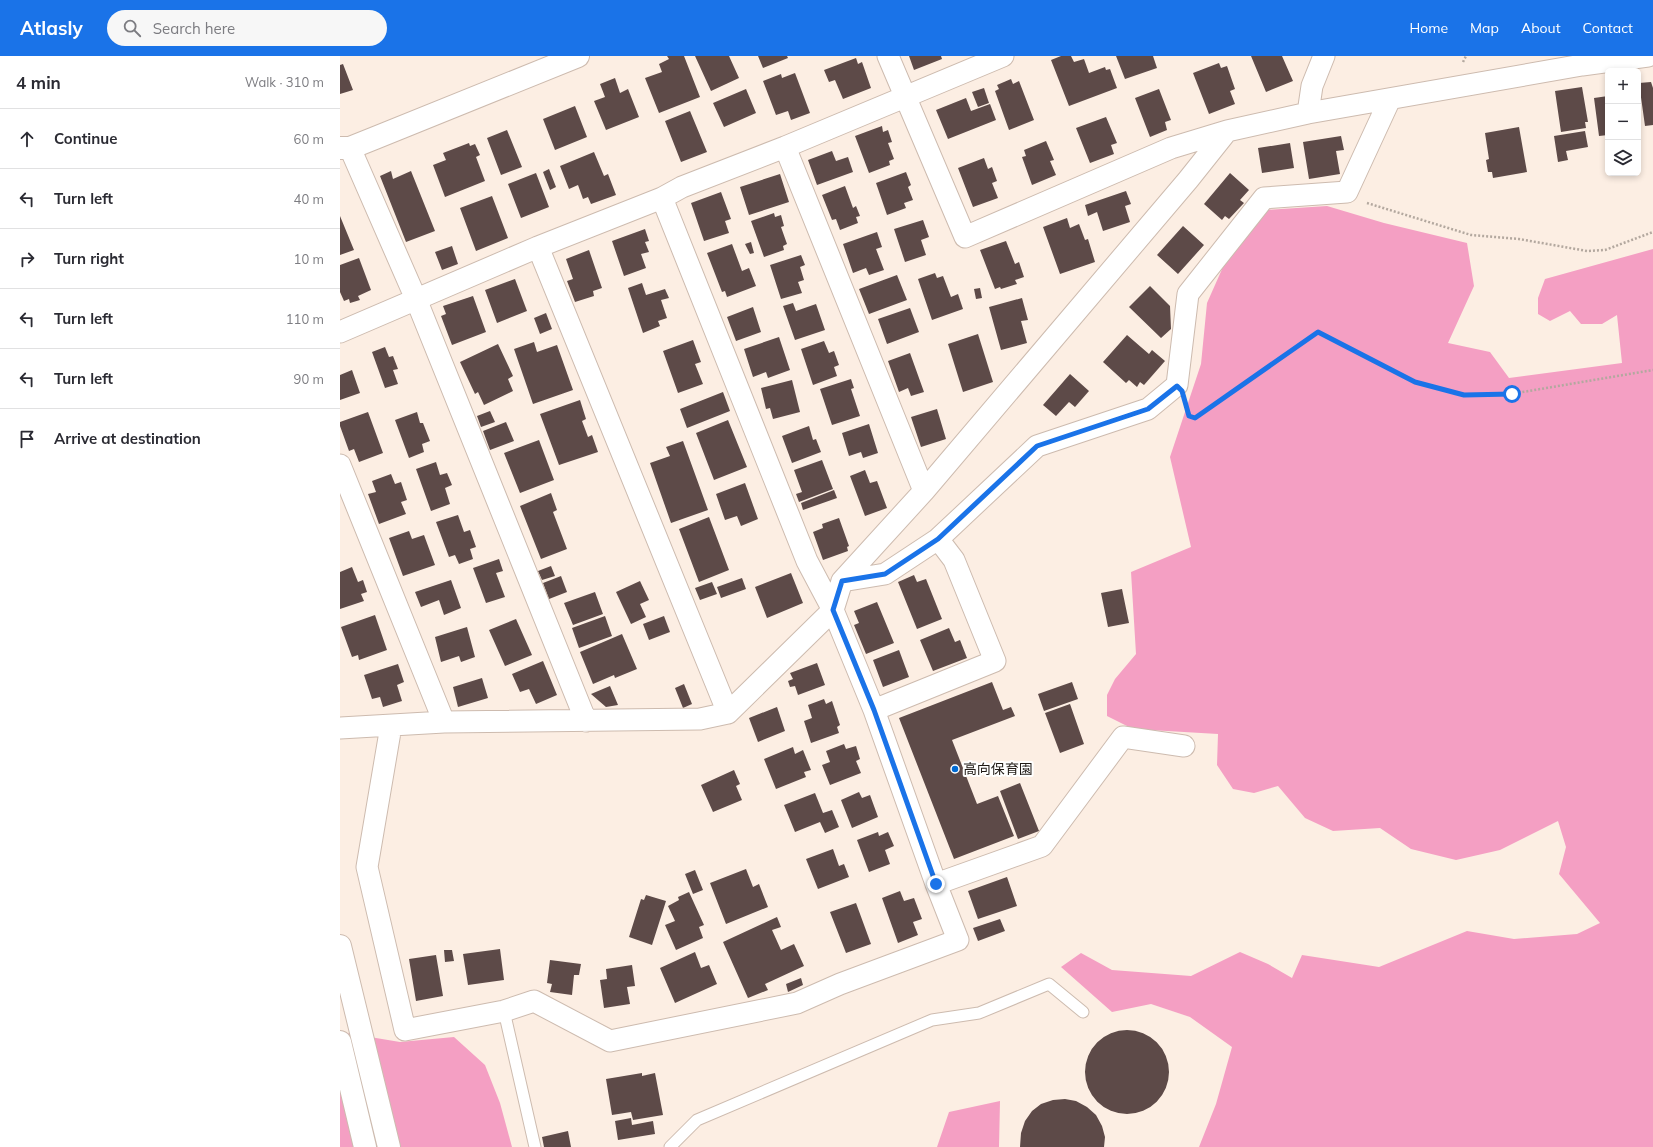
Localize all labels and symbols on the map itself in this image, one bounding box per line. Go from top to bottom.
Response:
route start [1503,385,1521,403]
place label: 高向保育園 [963,760,1033,778]
marker: 高向保育園 [950,764,960,774]
route end [927,875,945,893]

